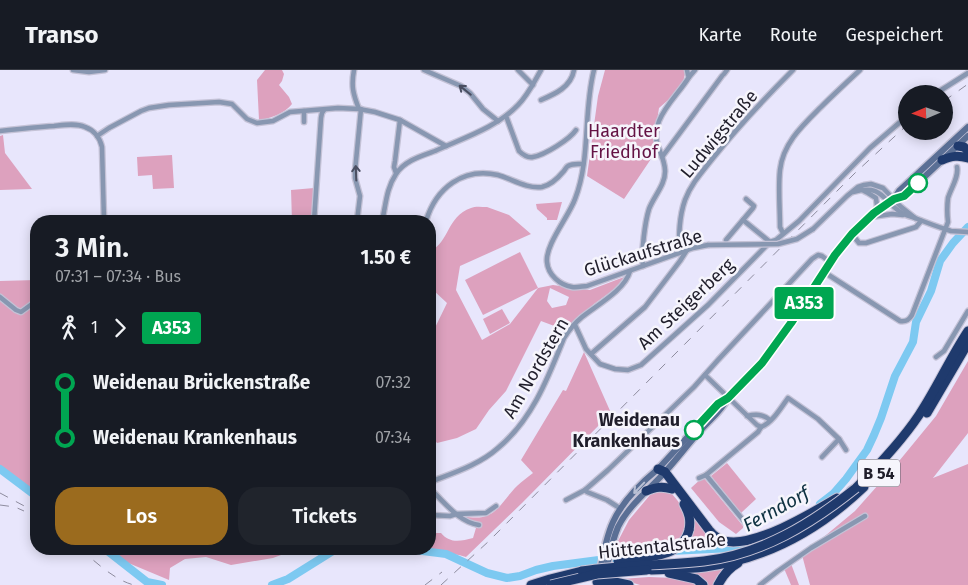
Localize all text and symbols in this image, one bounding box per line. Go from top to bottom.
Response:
text: Transo [25,21,99,49]
text: Karte [699,24,742,46]
text: Route [770,24,817,46]
text: Gespeichert [845,24,943,46]
one-way arrow [459,84,472,95]
street label: Ludwigstraße [676,85,762,183]
north arrow [898,85,952,140]
map controls [898,85,953,140]
park label: Haardter Friedhof [588,120,660,163]
one-way arrow [351,166,361,182]
unlabelled marker [908,173,928,193]
street label: Glückaufstraße [581,225,705,281]
text: 3 Min. [55,231,129,264]
text: 1.50 € [360,246,411,269]
street label: Am Steigerberg [633,253,739,354]
text: 07:31 – 07:34 · Bus [55,267,181,286]
line badge: A353 [769,287,839,319]
text: A353 [785,292,823,314]
icon: walk [55,314,83,342]
icon: forward [106,314,134,342]
street label: Am Nordstern [498,314,574,422]
text: A353 [152,317,191,339]
text: 1 [91,318,98,337]
text: Weidenau Brückenstraße [93,371,310,394]
text: 07:32 [376,373,411,392]
place label: Weidenau Krankenhaus [573,409,680,452]
marker: Weidenau Krankenhaus [684,420,704,440]
text: Weidenau Krankenhaus [93,426,297,449]
text: 07:34 [375,428,411,447]
road number: B 54 [858,459,900,486]
water label: Ferndorf [739,480,816,537]
one-way arrow [633,481,645,493]
button: Los [55,487,228,545]
button: Tickets [238,487,411,545]
street label: Hüttentalstraße [597,528,727,564]

